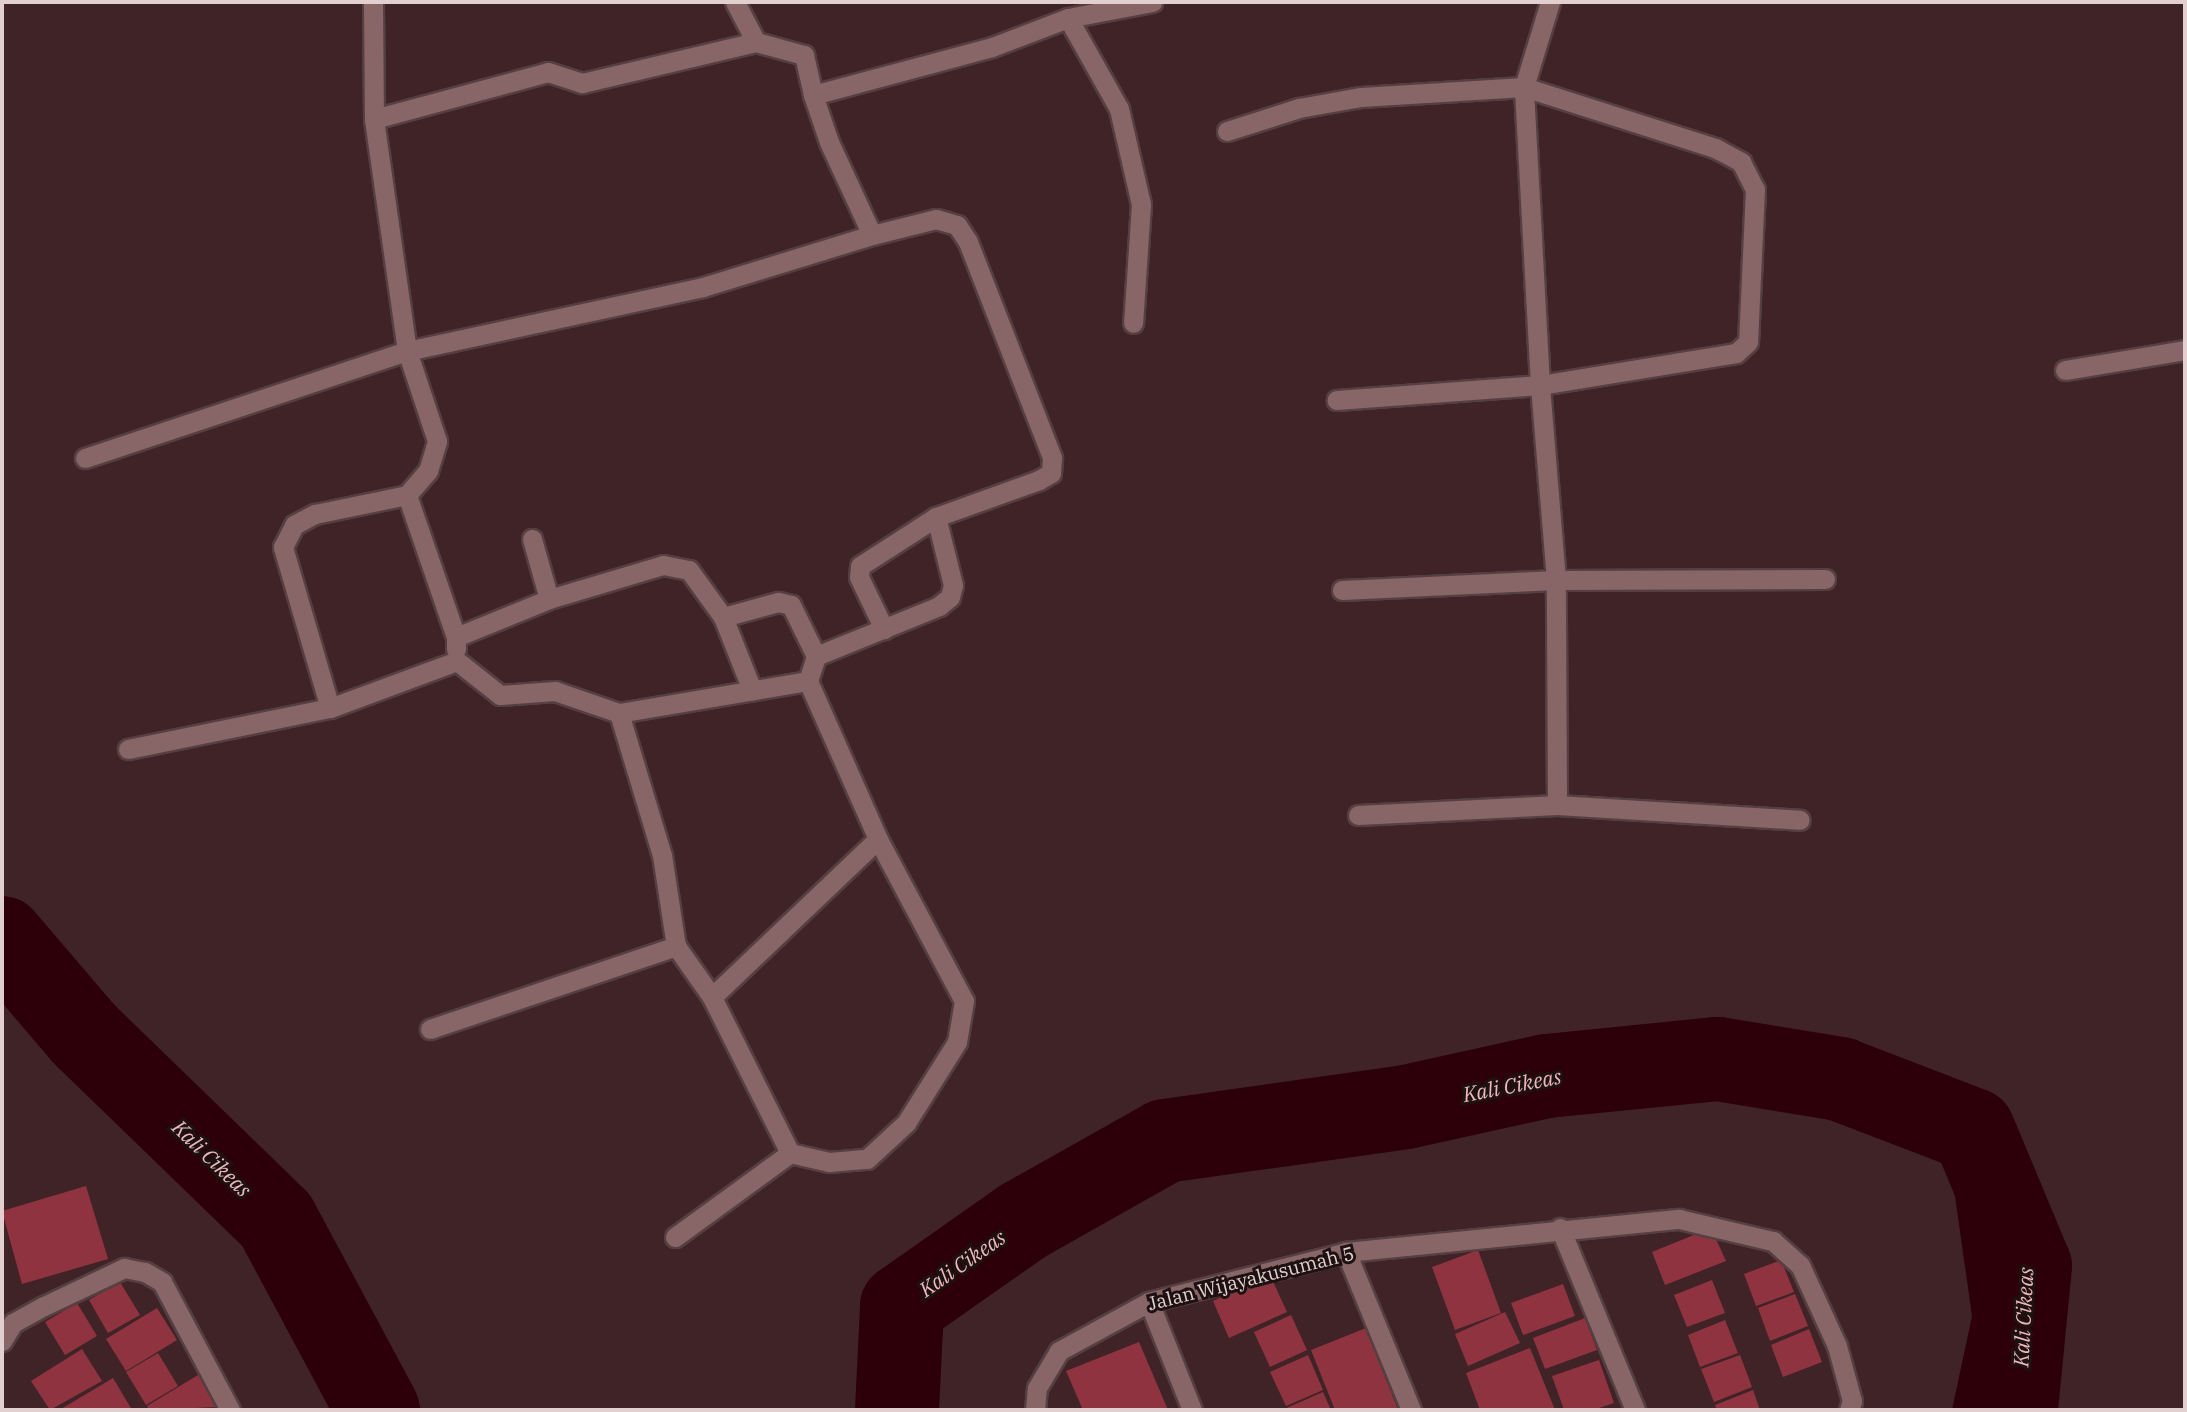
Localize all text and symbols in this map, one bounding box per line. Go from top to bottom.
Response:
water label: Kali Cikeas [1461,1063,1563,1107]
water label: Kali Cikeas [167,1114,257,1202]
water label: Kali Cikeas [914,1224,1010,1302]
street label: Jalan Wijayakusumah 5 [1146,1242,1356,1316]
water label: Kali Cikeas [2008,1267,2038,1367]

